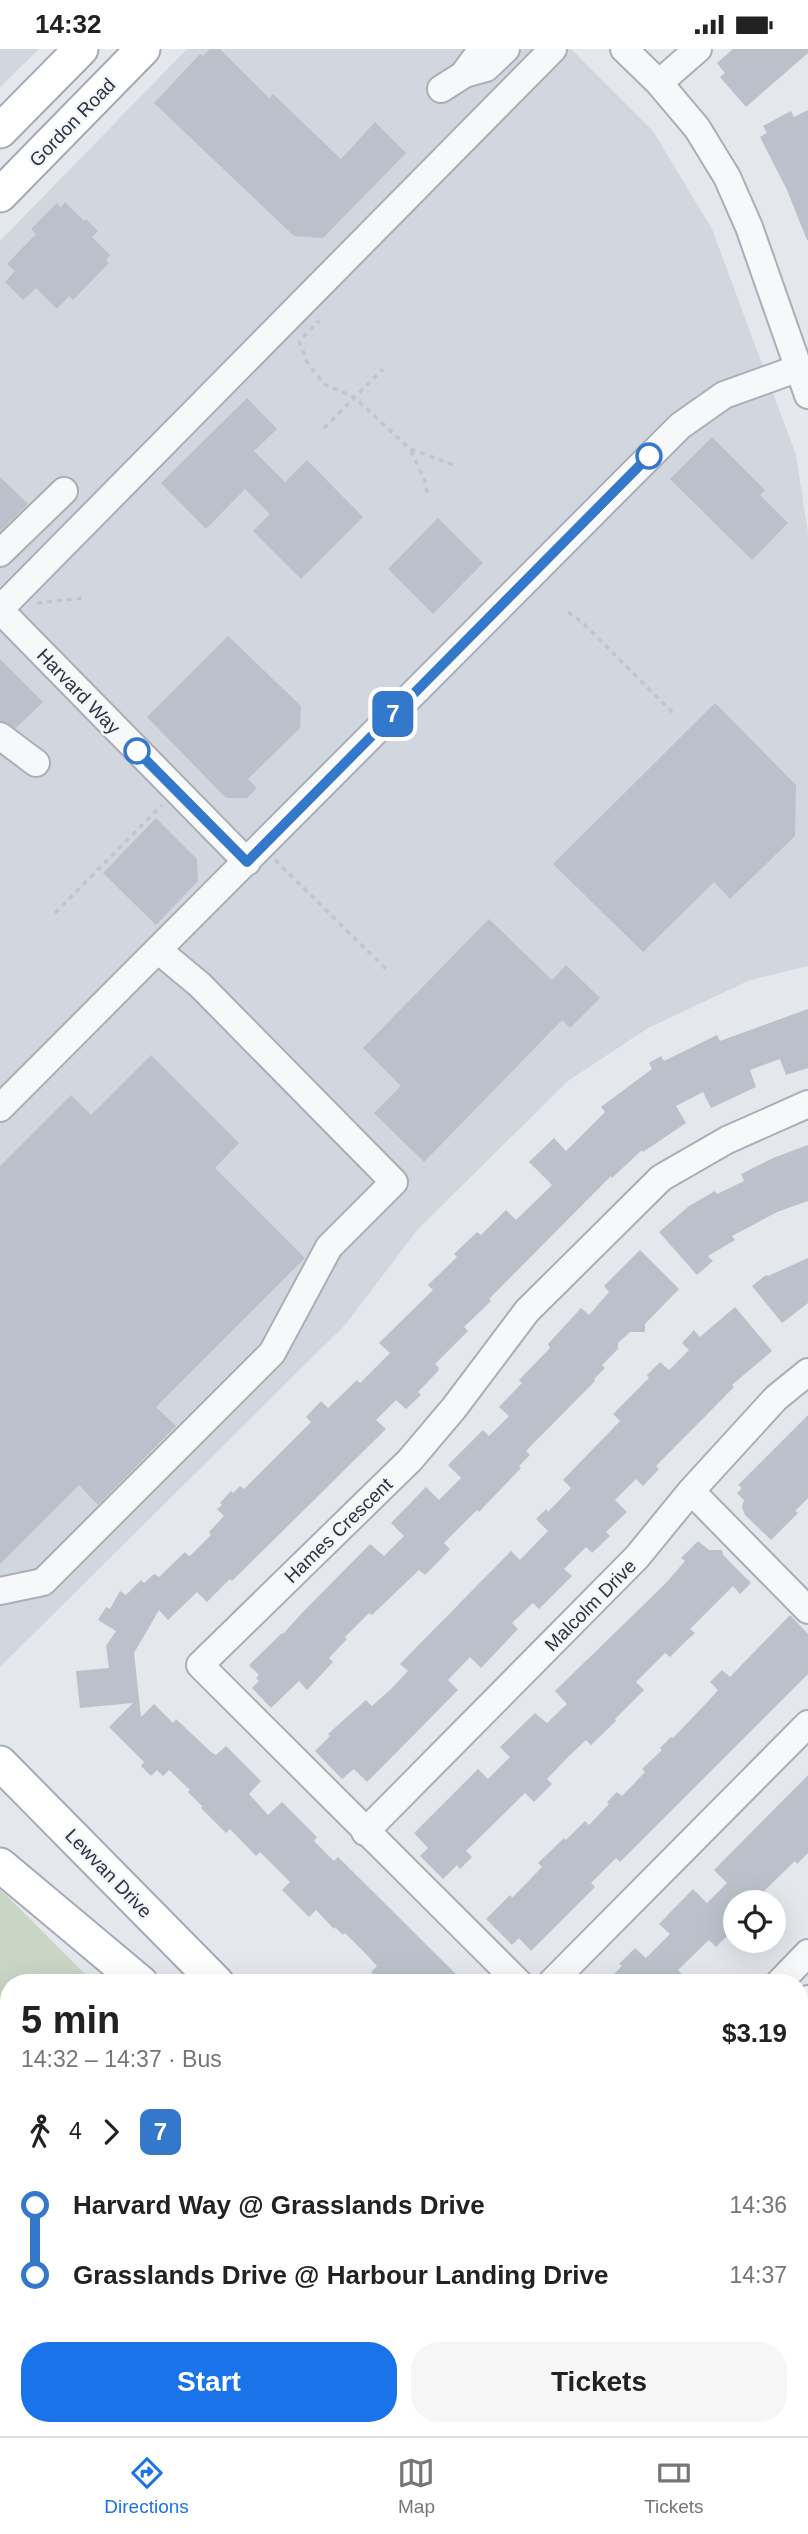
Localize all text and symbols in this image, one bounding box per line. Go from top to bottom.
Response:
text: 14:32 [35,9,102,39]
street label: Gordon Road [25,74,120,171]
unlabelled marker [636,443,662,469]
street label: Harvard Way [33,644,125,739]
line badge: 7 [370,691,416,737]
text: 7 [386,700,400,727]
unlabelled marker [124,738,150,764]
street label: Hames Crescent [280,1473,397,1587]
street label: Malcolm Drive [540,1555,640,1655]
street label: Lewvan Drive [61,1825,156,1922]
map controls [723,1890,786,1953]
button: locate [723,1890,786,1953]
text: 5 min [21,1999,120,2041]
text: $3.19 [722,2018,787,2048]
text: 14:32 – 14:37 · Bus [21,2046,222,2072]
icon: walk [21,2113,59,2151]
icon: forward [92,2113,130,2151]
text: 4 [69,2118,82,2144]
text: 7 [154,2118,167,2145]
text: Harvard Way @ Grasslands Drive [73,2190,485,2220]
text: 14:36 [729,2192,787,2218]
text: Grasslands Drive @ Harbour Landing Drive [73,2260,608,2290]
text: 14:37 [729,2262,787,2288]
button: Start [21,2342,397,2422]
button: Tickets [411,2342,787,2422]
tab: Directions [104,2454,189,2518]
tab: Map [397,2454,435,2518]
tab: Tickets [644,2454,704,2518]

